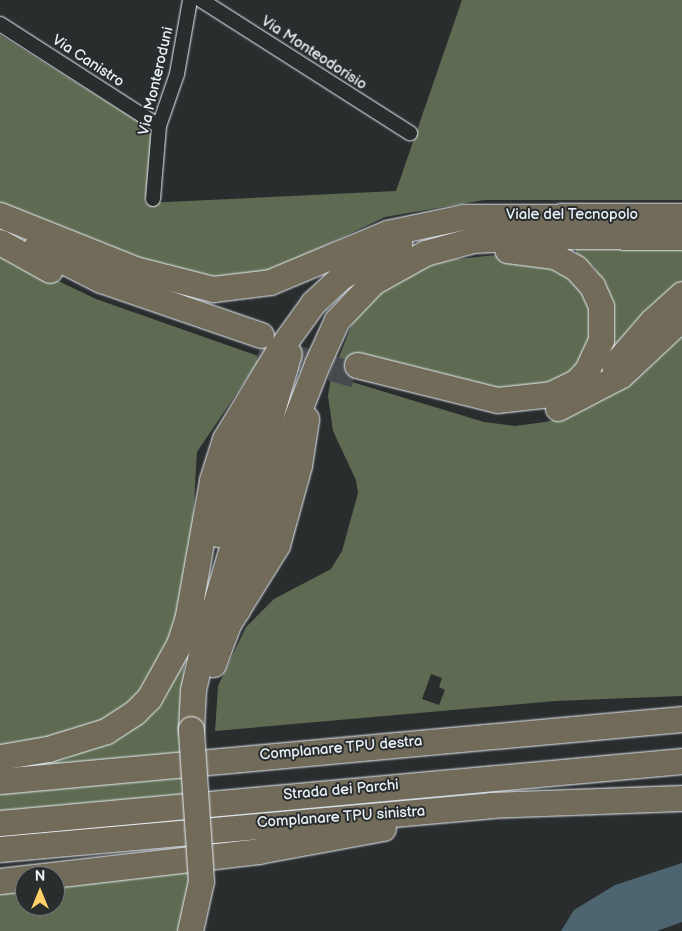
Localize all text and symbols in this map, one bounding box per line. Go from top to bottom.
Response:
street label: Via Monteodorisio [258,12,370,94]
street label: Via Monteroduni [135,25,177,137]
street label: Via Canistro [49,31,127,91]
street label: Viale del Tecnopolo [506,206,638,224]
street label: Complanare TPU destra [259,732,423,764]
street label: Strada dei Parchi [283,776,399,804]
street label: Complanare TPU sinistra [256,802,426,832]
north arrow [15,866,65,916]
text: N [35,868,45,885]

